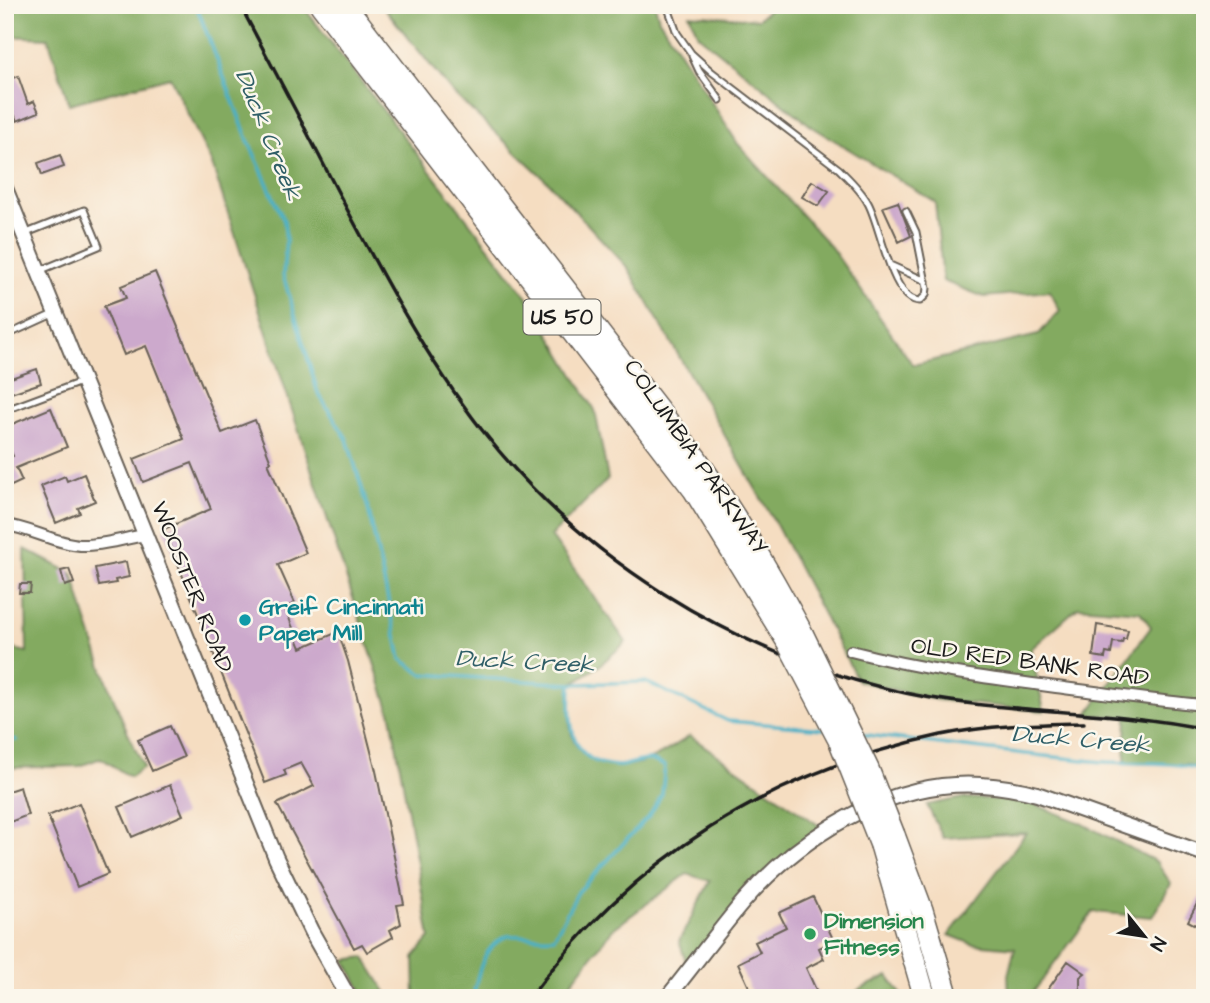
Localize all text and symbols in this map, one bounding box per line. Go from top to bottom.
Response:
water label: Duck Creek [226,65,310,207]
road number: US 50 [524,300,600,334]
street label: COLUMBIA PARKWAY [616,353,776,561]
street label: WOOSTER ROAD [143,497,241,678]
place label: Greif Cincinnati Paper Mill [259,591,424,649]
marker: Greif Cincinnati Paper Mill [237,612,253,628]
street label: OLD RED BANK ROAD [909,629,1151,695]
water label: Duck Creek [455,641,596,683]
water label: Duck Creek [1011,717,1153,763]
north arrow [1108,902,1178,972]
place label: Dimension Fitness [824,905,924,963]
marker: Dimension Fitness [802,926,818,942]
text: N [1143,932,1172,956]

